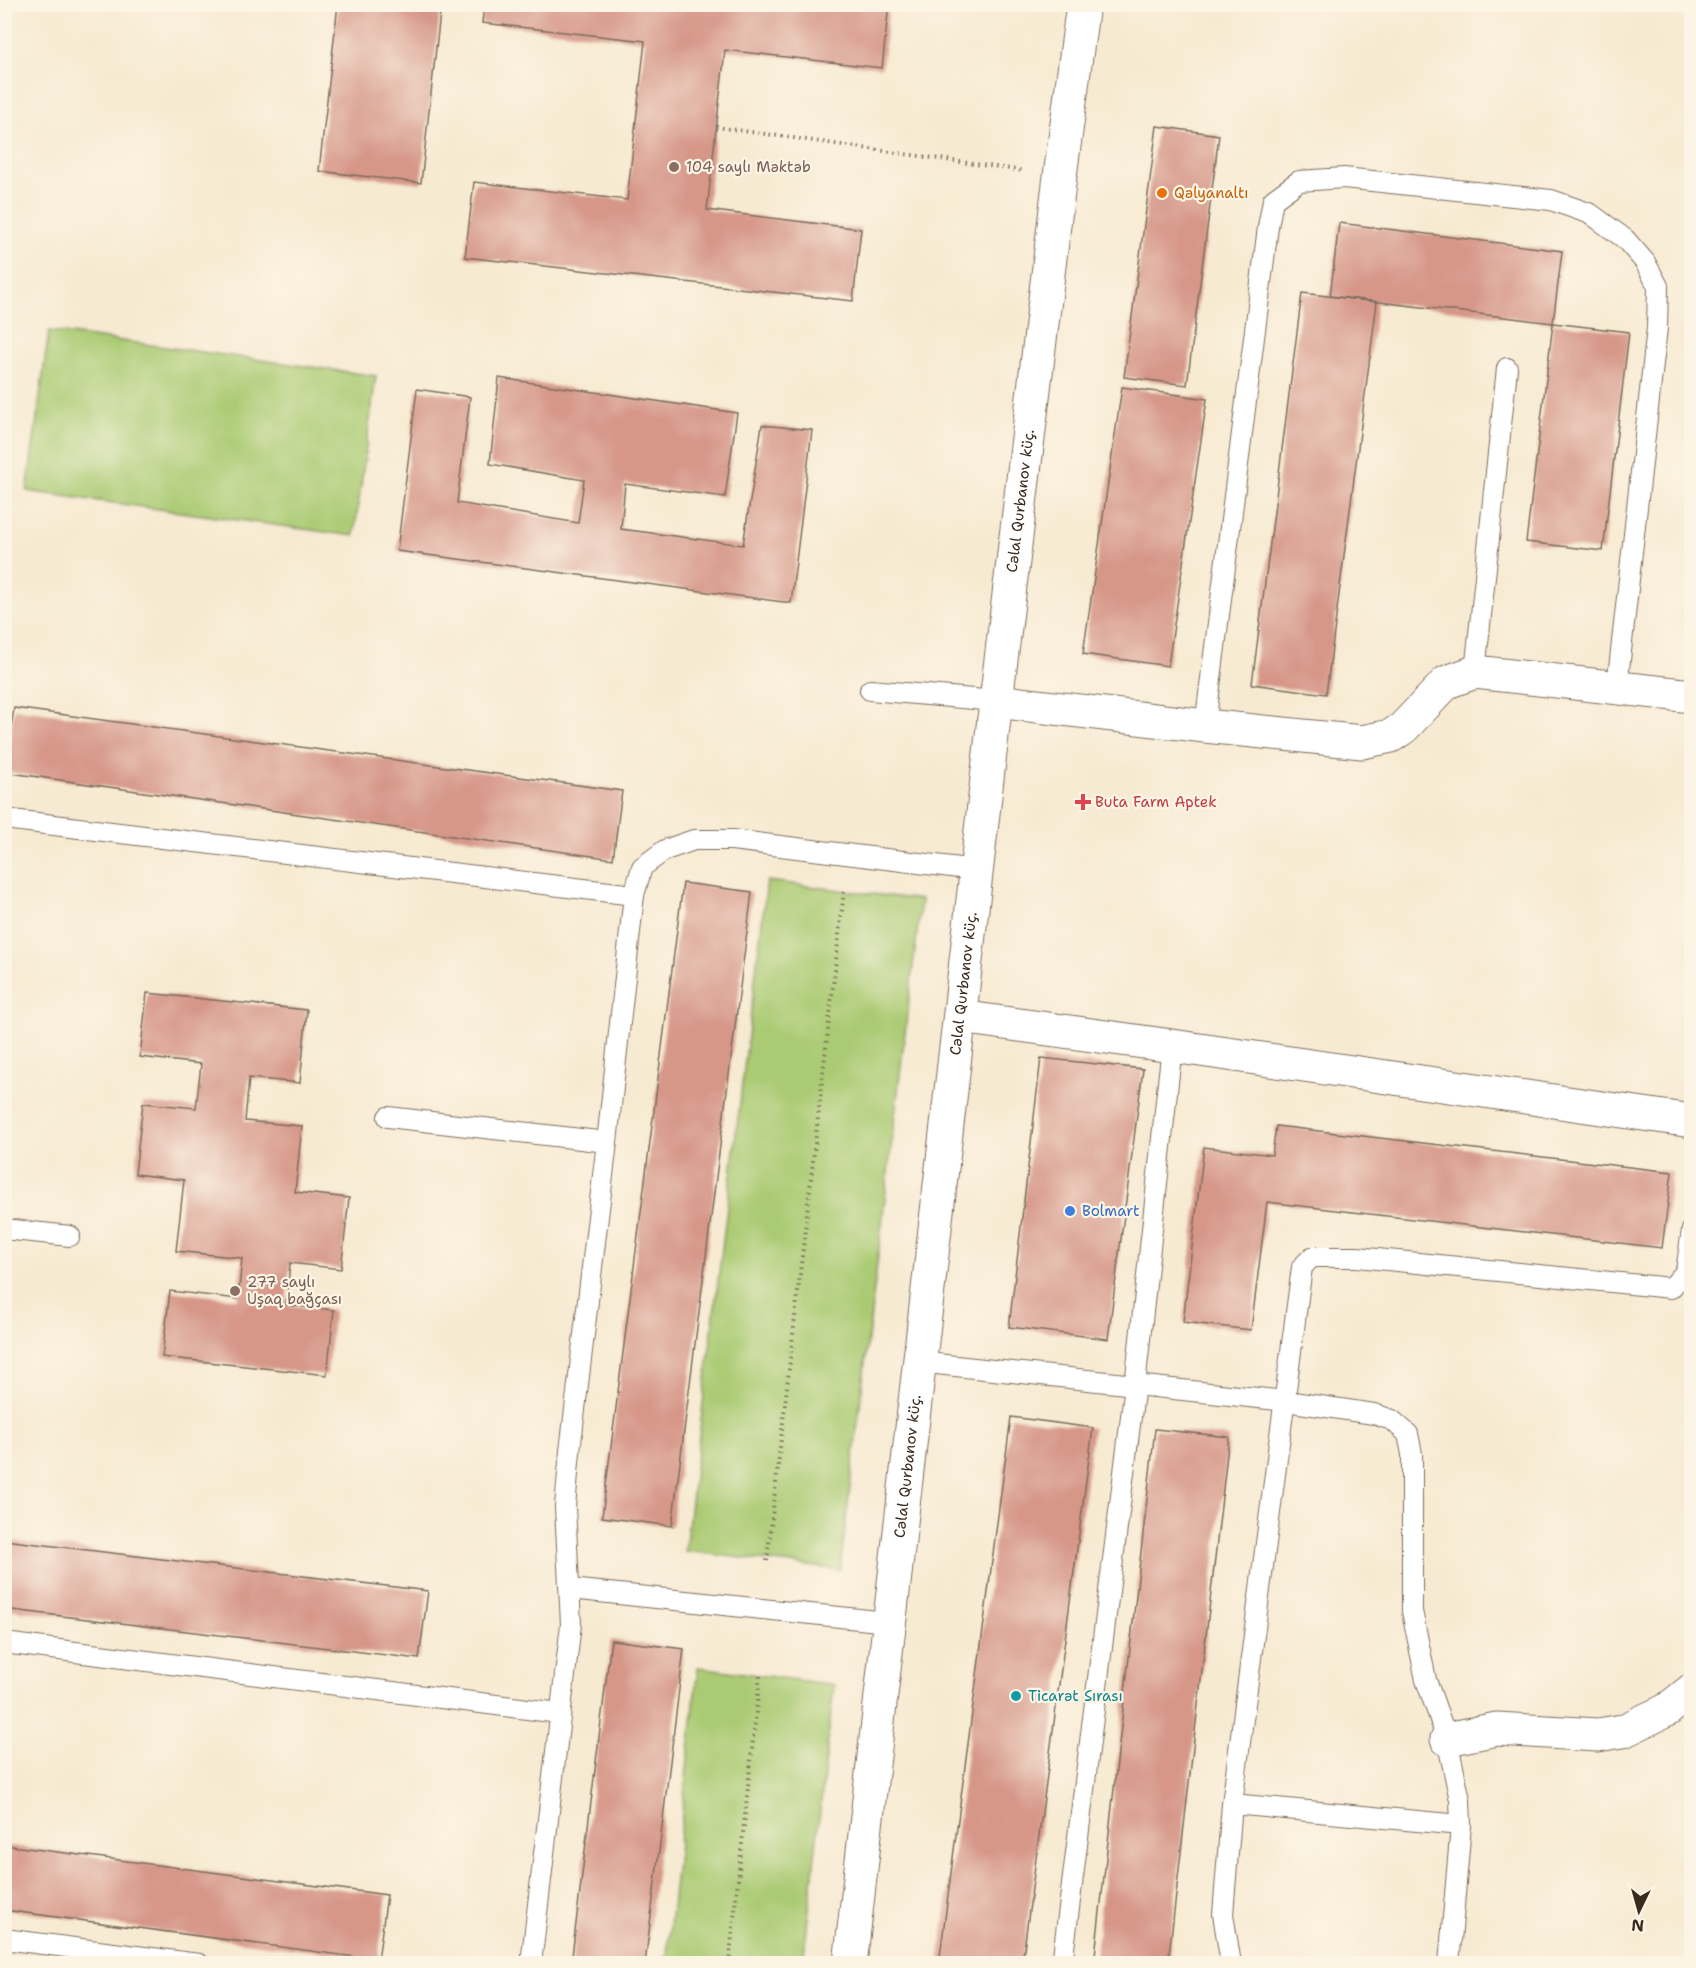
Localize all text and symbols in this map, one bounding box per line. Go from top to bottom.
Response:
place label: 104 saylı Məktəb [686,157,811,177]
marker: 104 saylı Məktəb [667,160,681,174]
place label: Qəlyanaltı [1174,183,1248,203]
marker: Qəlyanaltı [1155,186,1169,200]
street label: Cəlal Qurbanov küç. [1002,428,1039,574]
place label: Buta Farm Aptek [1095,792,1217,812]
marker: Buta Farm Aptek [1076,795,1090,809]
street label: Cəlal Qurbanov küç. [945,911,982,1056]
place label: Bolmart [1082,1201,1140,1221]
marker: Bolmart [1063,1204,1077,1218]
place label: 277 saylı Uşaq bağçası [247,1272,342,1309]
marker: 277 saylı Uşaq bağçası [228,1284,242,1298]
street label: Cəlal Qurbanov küç. [889,1393,926,1539]
place label: Ticarət Sırası [1028,1686,1123,1706]
marker: Ticarət Sırası [1009,1689,1023,1703]
north arrow [1609,1881,1669,1941]
text: N [1631,1914,1645,1936]

